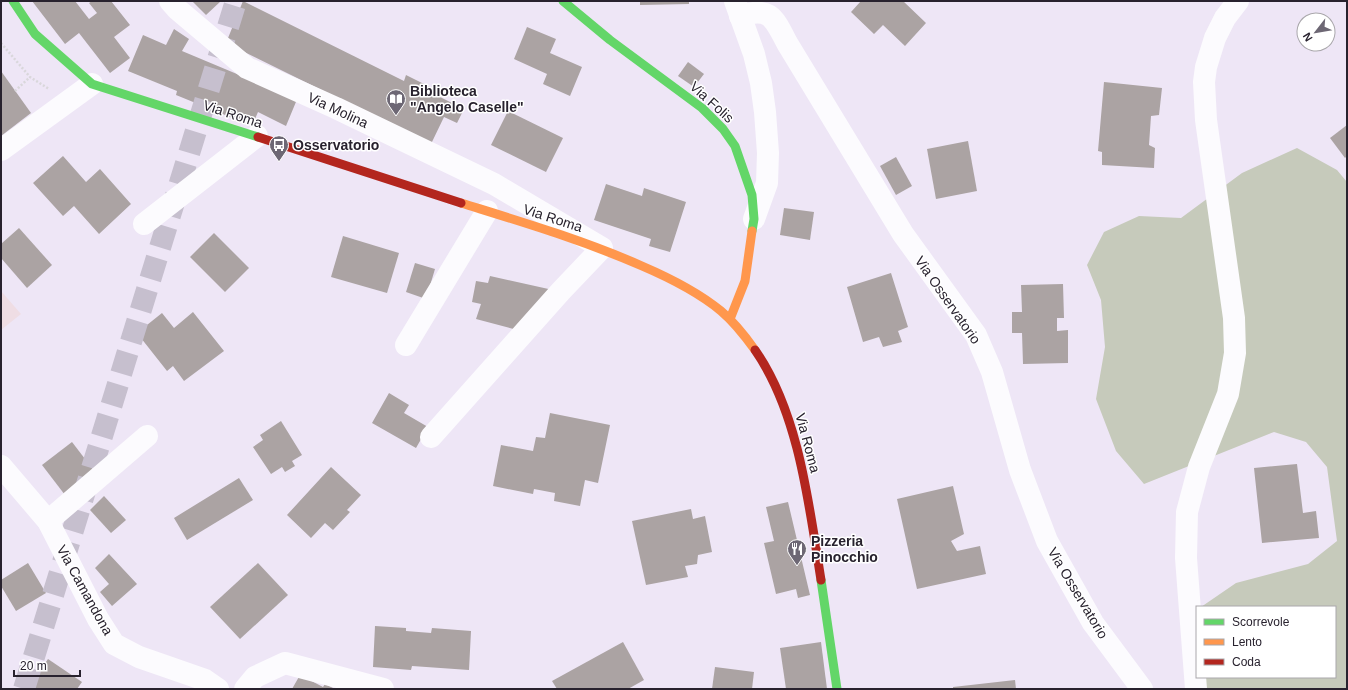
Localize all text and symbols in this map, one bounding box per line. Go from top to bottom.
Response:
north arrow [1296,12,1336,52]
text: N [1300,31,1315,44]
street label: Via Folis [687,78,737,126]
place label: Biblioteca "Angelo Caselle" [410,83,524,115]
library icon: Biblioteca "Angelo Caselle" [385,88,407,116]
street label: Via Molina [305,89,371,131]
street label: Via Roma [201,97,265,131]
bus stop icon: Osservatorio [268,134,290,162]
place label: Osservatorio [293,137,379,153]
street label: Via Roma [521,201,585,235]
street label: Via Osservatorio [912,253,984,347]
street label: Via Roma [792,411,824,475]
place label: Pizzeria Pinocchio [811,533,878,565]
restaurant icon: Pizzeria Pinocchio [786,538,808,566]
street label: Via Camandona [54,542,116,638]
street label: Via Osservatorio [1045,545,1112,642]
legend [1196,606,1336,678]
text: Scorrevole [1232,615,1290,629]
text: Lento [1232,635,1262,649]
scale bar [14,652,80,678]
text: Coda [1232,655,1261,669]
text: 20 m [20,659,47,673]

